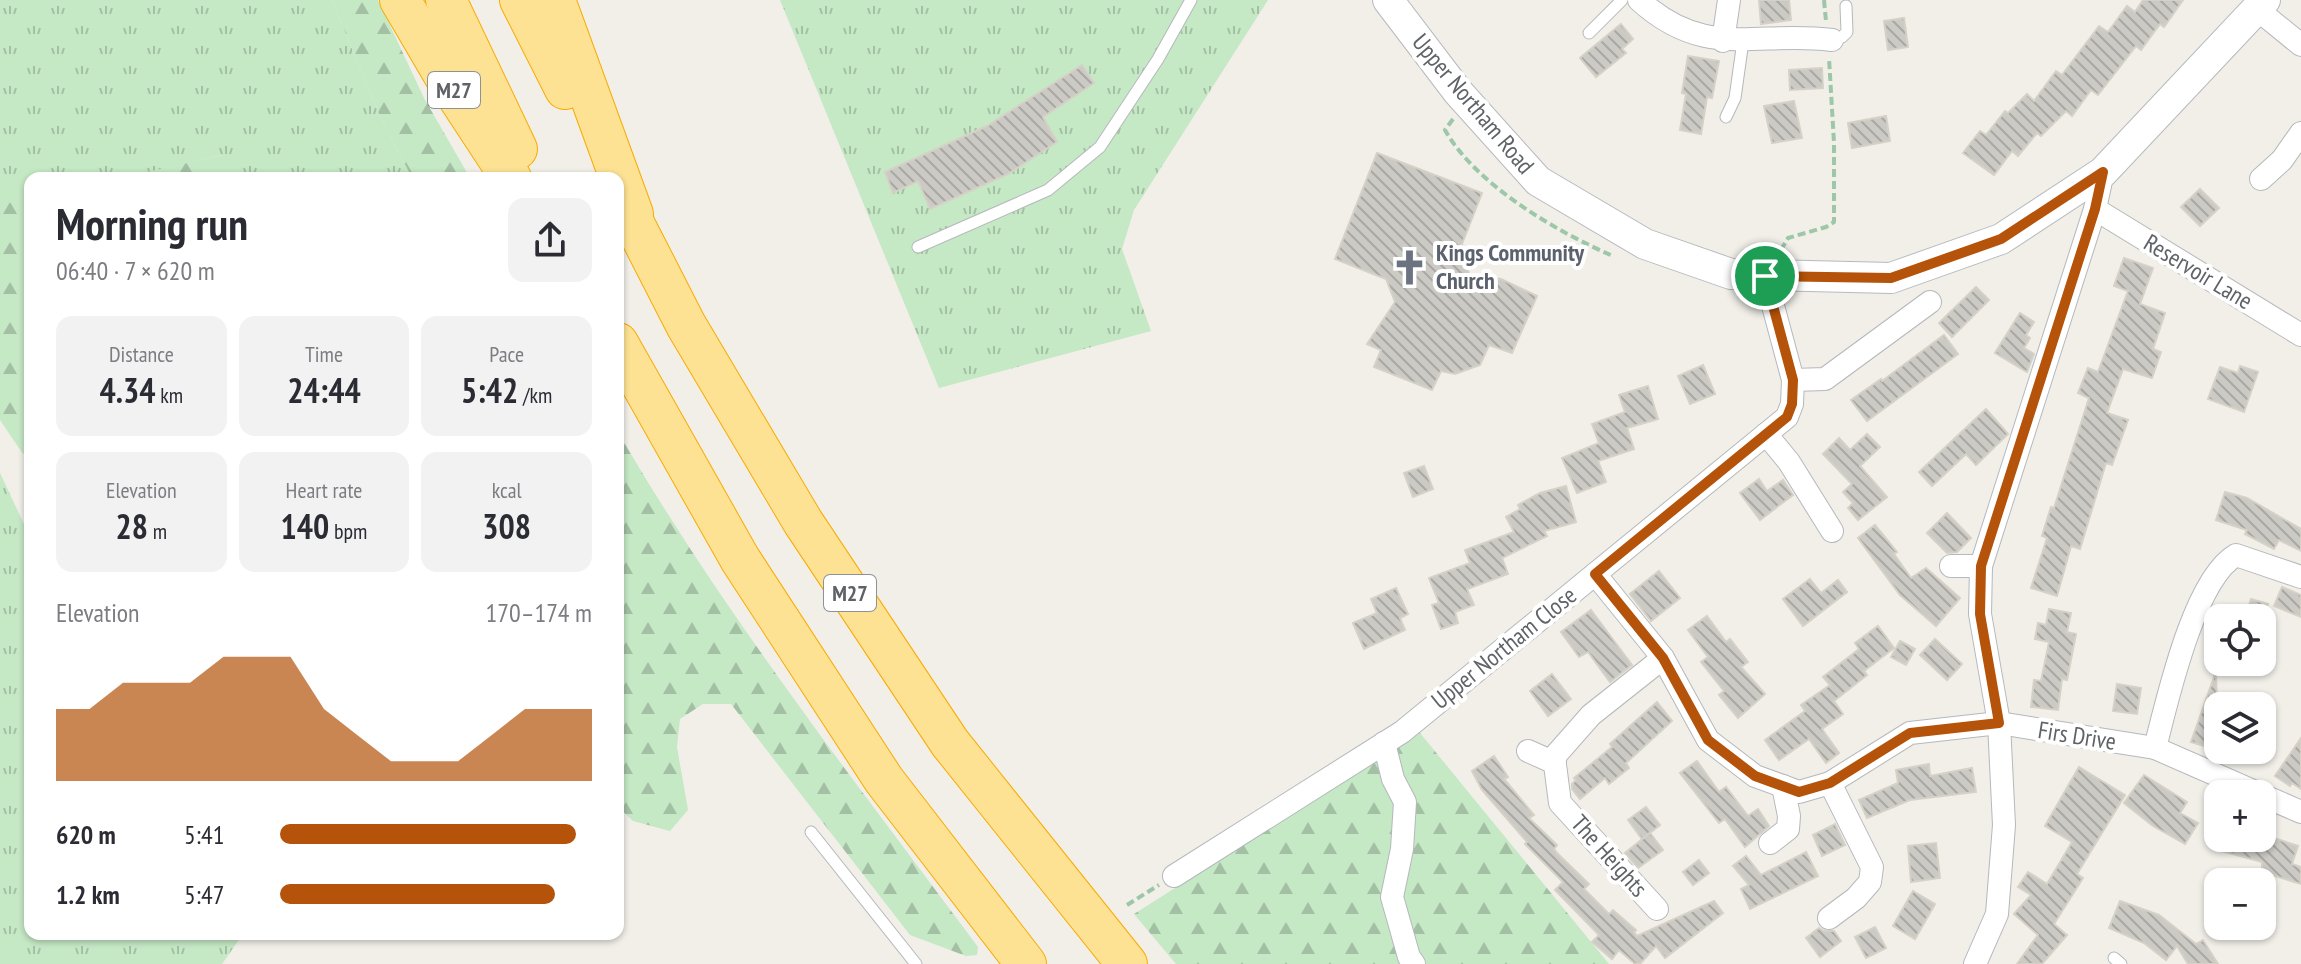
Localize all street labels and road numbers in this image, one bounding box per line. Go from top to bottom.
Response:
street label: Upper Northam Road [1406,27,1541,180]
road number: M27 [428,72,480,108]
street label: Reservoir Lane [2138,227,2258,316]
road number: M27 [824,575,876,611]
street label: Upper Northam Close [1425,580,1583,716]
street label: Firs Drive [2036,714,2118,757]
street label: The Heights [1564,808,1654,903]

